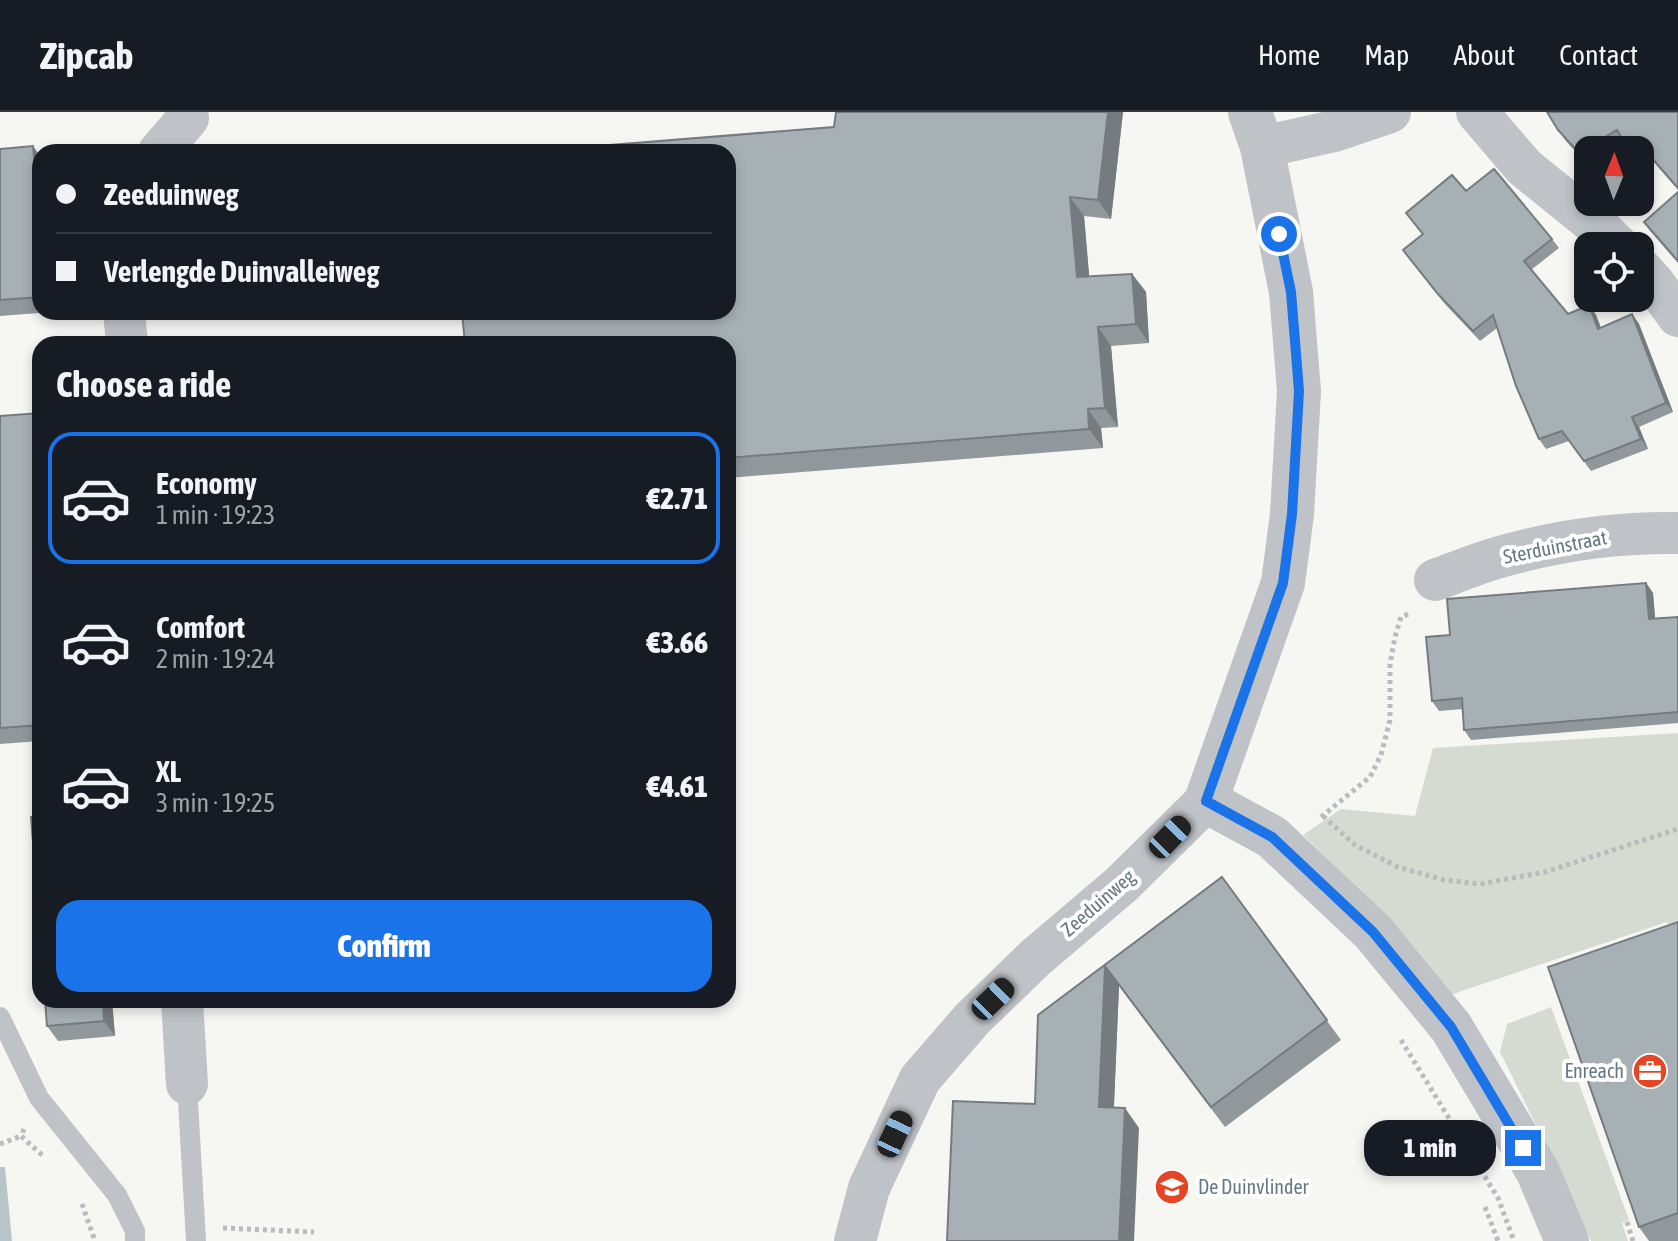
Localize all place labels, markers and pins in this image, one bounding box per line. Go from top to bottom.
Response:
office icon: Enreach [1631,1052,1669,1090]
place label: Enreach [1564,1059,1624,1082]
school or university icon: De Duinvlinder [1153,1168,1191,1206]
place label: De Duinvlinder [1198,1175,1310,1198]

